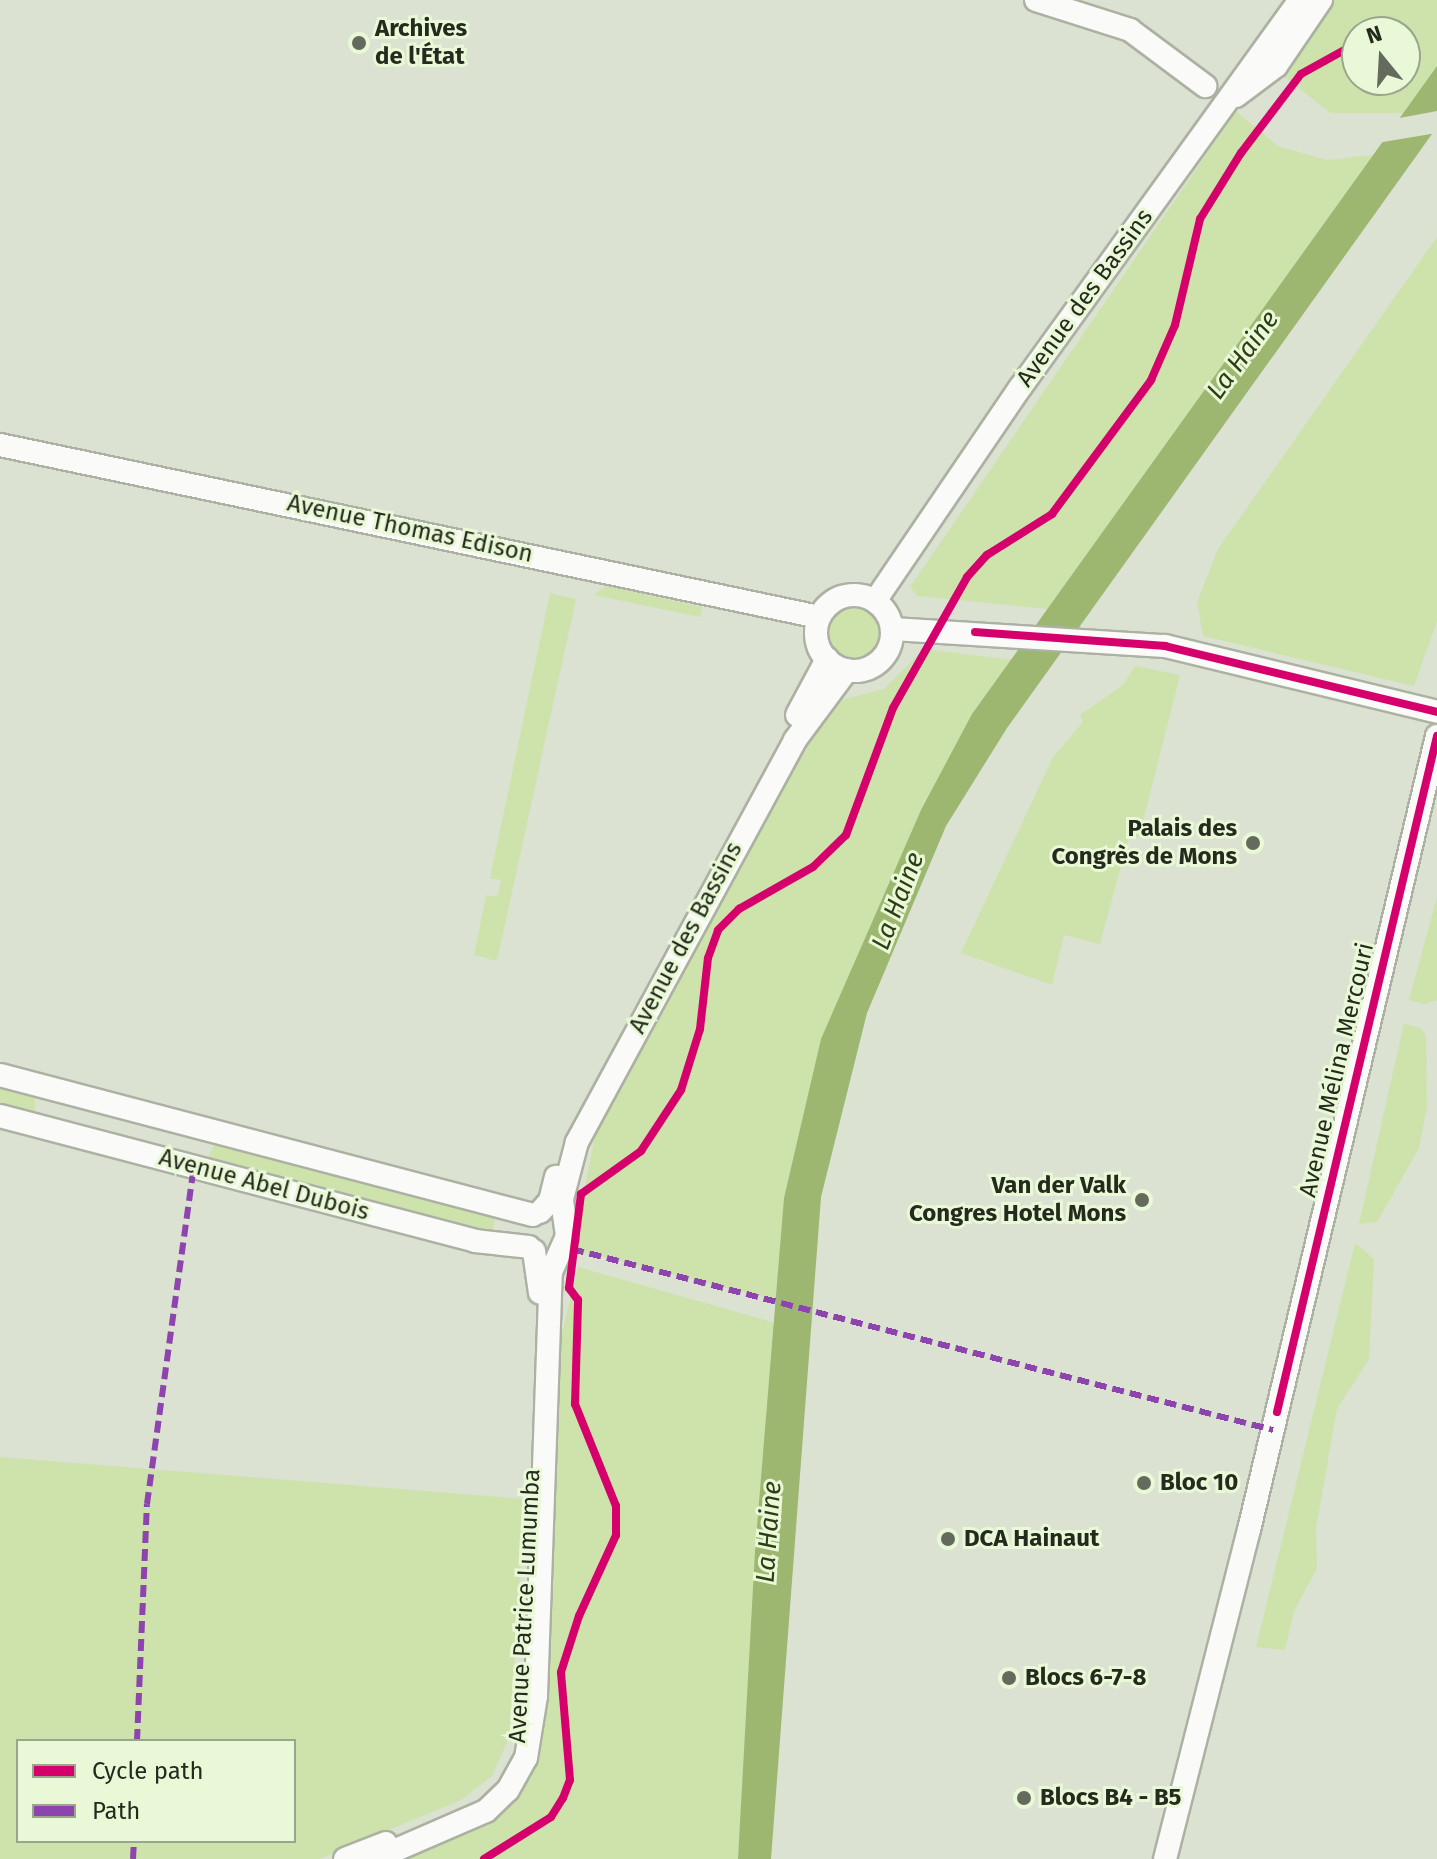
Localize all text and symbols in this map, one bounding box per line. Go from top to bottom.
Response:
place label: Archives de l'État [375,15,467,71]
north arrow [1341,16,1421,96]
text: N [1363,20,1385,50]
marker: Archives de l'État [350,34,368,52]
street label: Avenue des Bassins [1011,204,1159,392]
water label: La Haine [1200,305,1286,405]
street label: Avenue Thomas Edison [285,489,535,569]
place label: Palais des Congrès de Mons [1052,815,1237,871]
marker: Palais des Congrès de Mons [1244,834,1262,852]
street label: Avenue des Bassins [623,837,749,1039]
water label: La Haine [865,848,931,954]
street label: Avenue Mélina Mercouri [1294,940,1380,1200]
street label: Avenue Abel Dubois [156,1143,372,1227]
place label: Van der Valk Congres Hotel Mons [909,1172,1126,1228]
marker: Van der Valk Congres Hotel Mons [1133,1191,1151,1209]
street label: Avenue Patrice Lumumba [503,1468,547,1744]
place label: Bloc 10 [1160,1469,1238,1497]
marker: Bloc 10 [1135,1474,1153,1492]
water label: La Haine [750,1480,788,1584]
place label: DCA Hainaut [964,1525,1099,1553]
marker: DCA Hainaut [939,1530,957,1548]
place label: Blocs 6-7-8 [1025,1664,1146,1692]
marker: Blocs 6-7-8 [1000,1669,1018,1687]
legend [16,1739,296,1843]
text: Cycle path [92,1757,204,1785]
place label: Blocs B4 - B5 [1040,1784,1181,1812]
marker: Blocs B4 - B5 [1015,1789,1033,1807]
text: Path [92,1797,140,1825]

